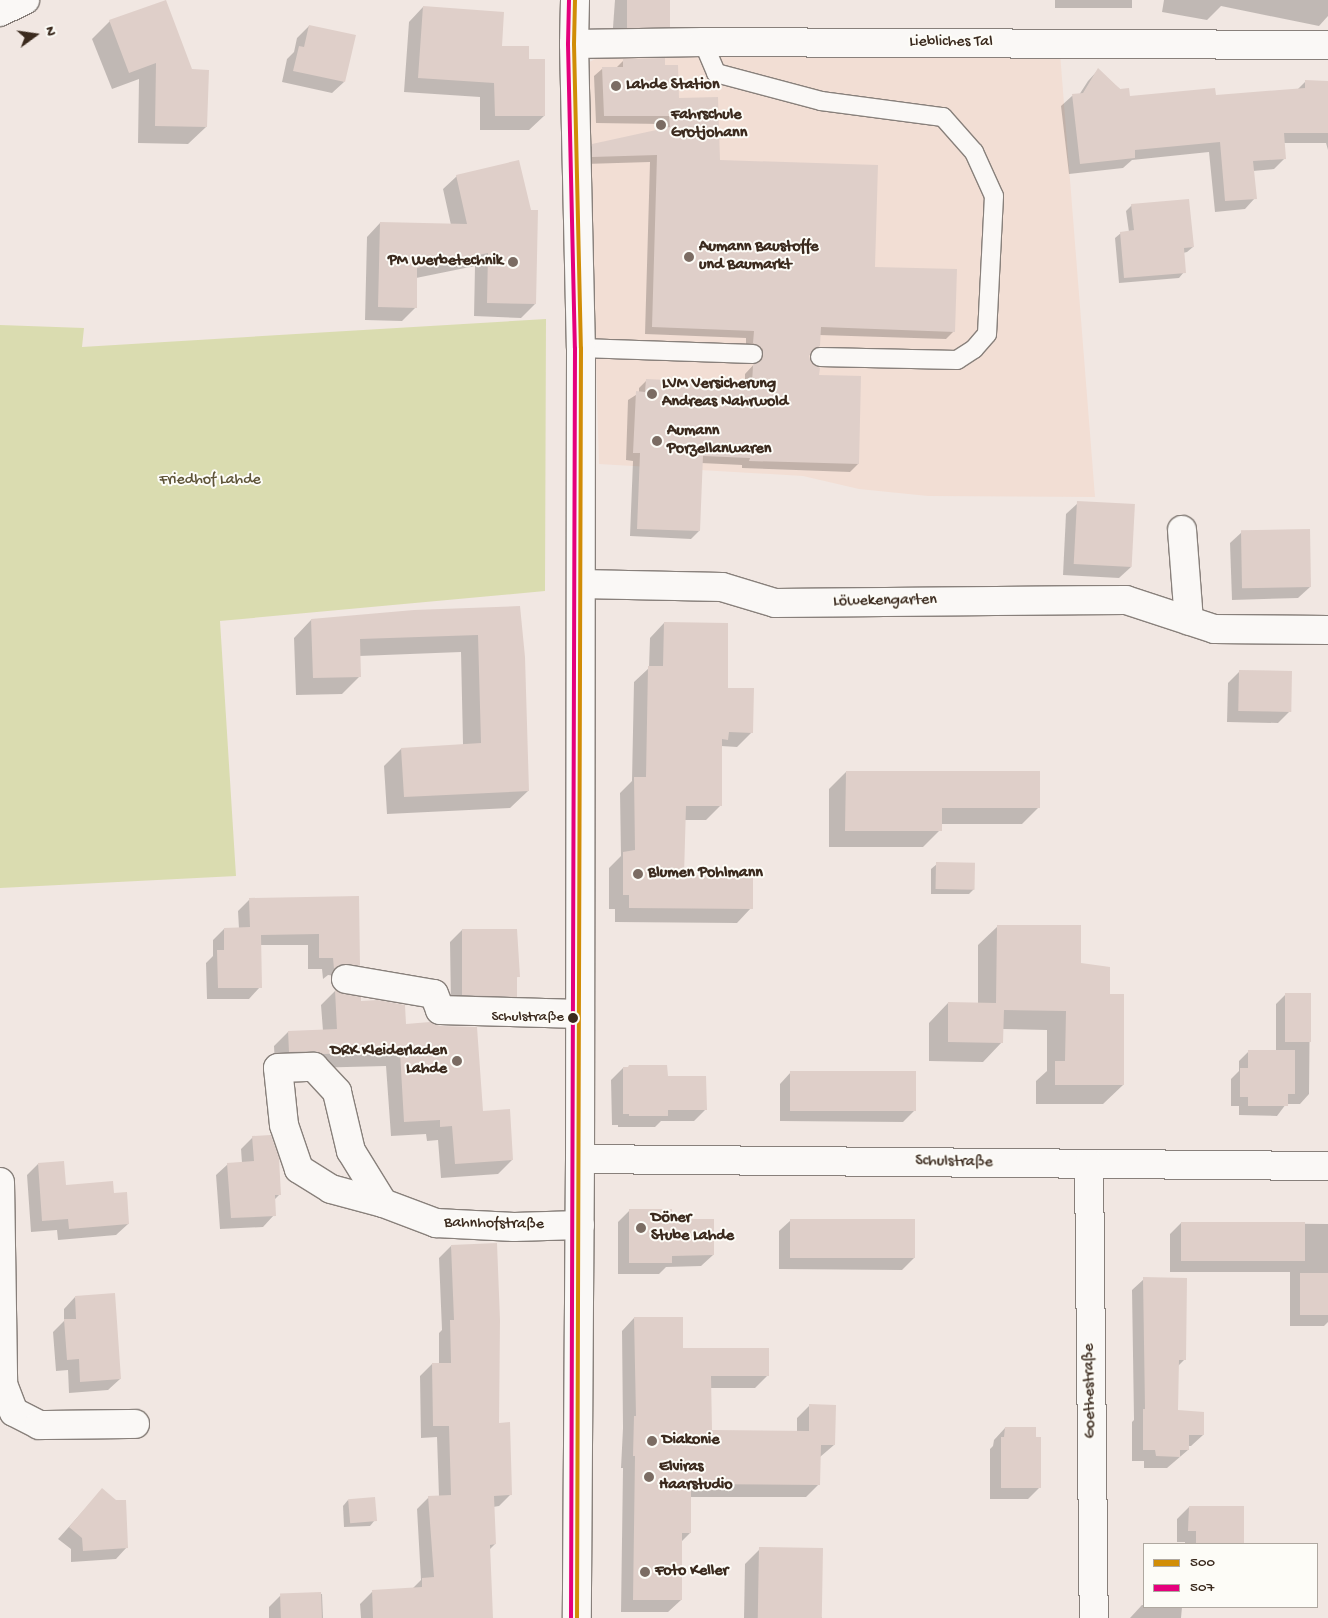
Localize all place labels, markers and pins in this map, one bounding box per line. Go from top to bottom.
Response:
place label: Lahde Station [626,76,720,96]
marker: Lahde Station [610,80,622,92]
place label: Fahrschule Grotjohann [671,106,747,144]
marker: Fahrschule Grotjohann [655,119,667,131]
place label: Aumann Baustoffe und Baumarkt [699,238,819,276]
marker: Aumann Baustoffe und Baumarkt [683,251,695,263]
place label: PM Werbetechnik [388,252,503,272]
marker: PM Werbetechnik [507,256,519,268]
place label: LVM Versicherung Andreas Nahrwold [662,375,788,413]
marker: LVM Versicherung Andreas Nahrwold [646,388,658,400]
place label: Aumann Porzellanwaren [667,422,771,460]
marker: Aumann Porzellanwaren [651,435,663,447]
place label: Blumen Pohlmann [648,864,763,884]
marker: Blumen Pohlmann [632,868,644,880]
place label: Schulstraße [491,1009,564,1027]
marker: Schulstraße [568,1013,578,1023]
place label: DRK Kleiderladen Lahde [331,1042,447,1080]
marker: DRK Kleiderladen Lahde [451,1055,463,1067]
place label: Döner Stube Lahde [651,1209,734,1247]
marker: Döner Stube Lahde [635,1222,647,1234]
place label: Diakonie [662,1431,720,1451]
marker: Diakonie [646,1435,658,1447]
place label: Elviras Haarstudio [659,1458,733,1496]
marker: Elviras Haarstudio [643,1471,655,1483]
place label: Foto Keller [655,1562,728,1582]
marker: Foto Keller [639,1566,651,1578]

